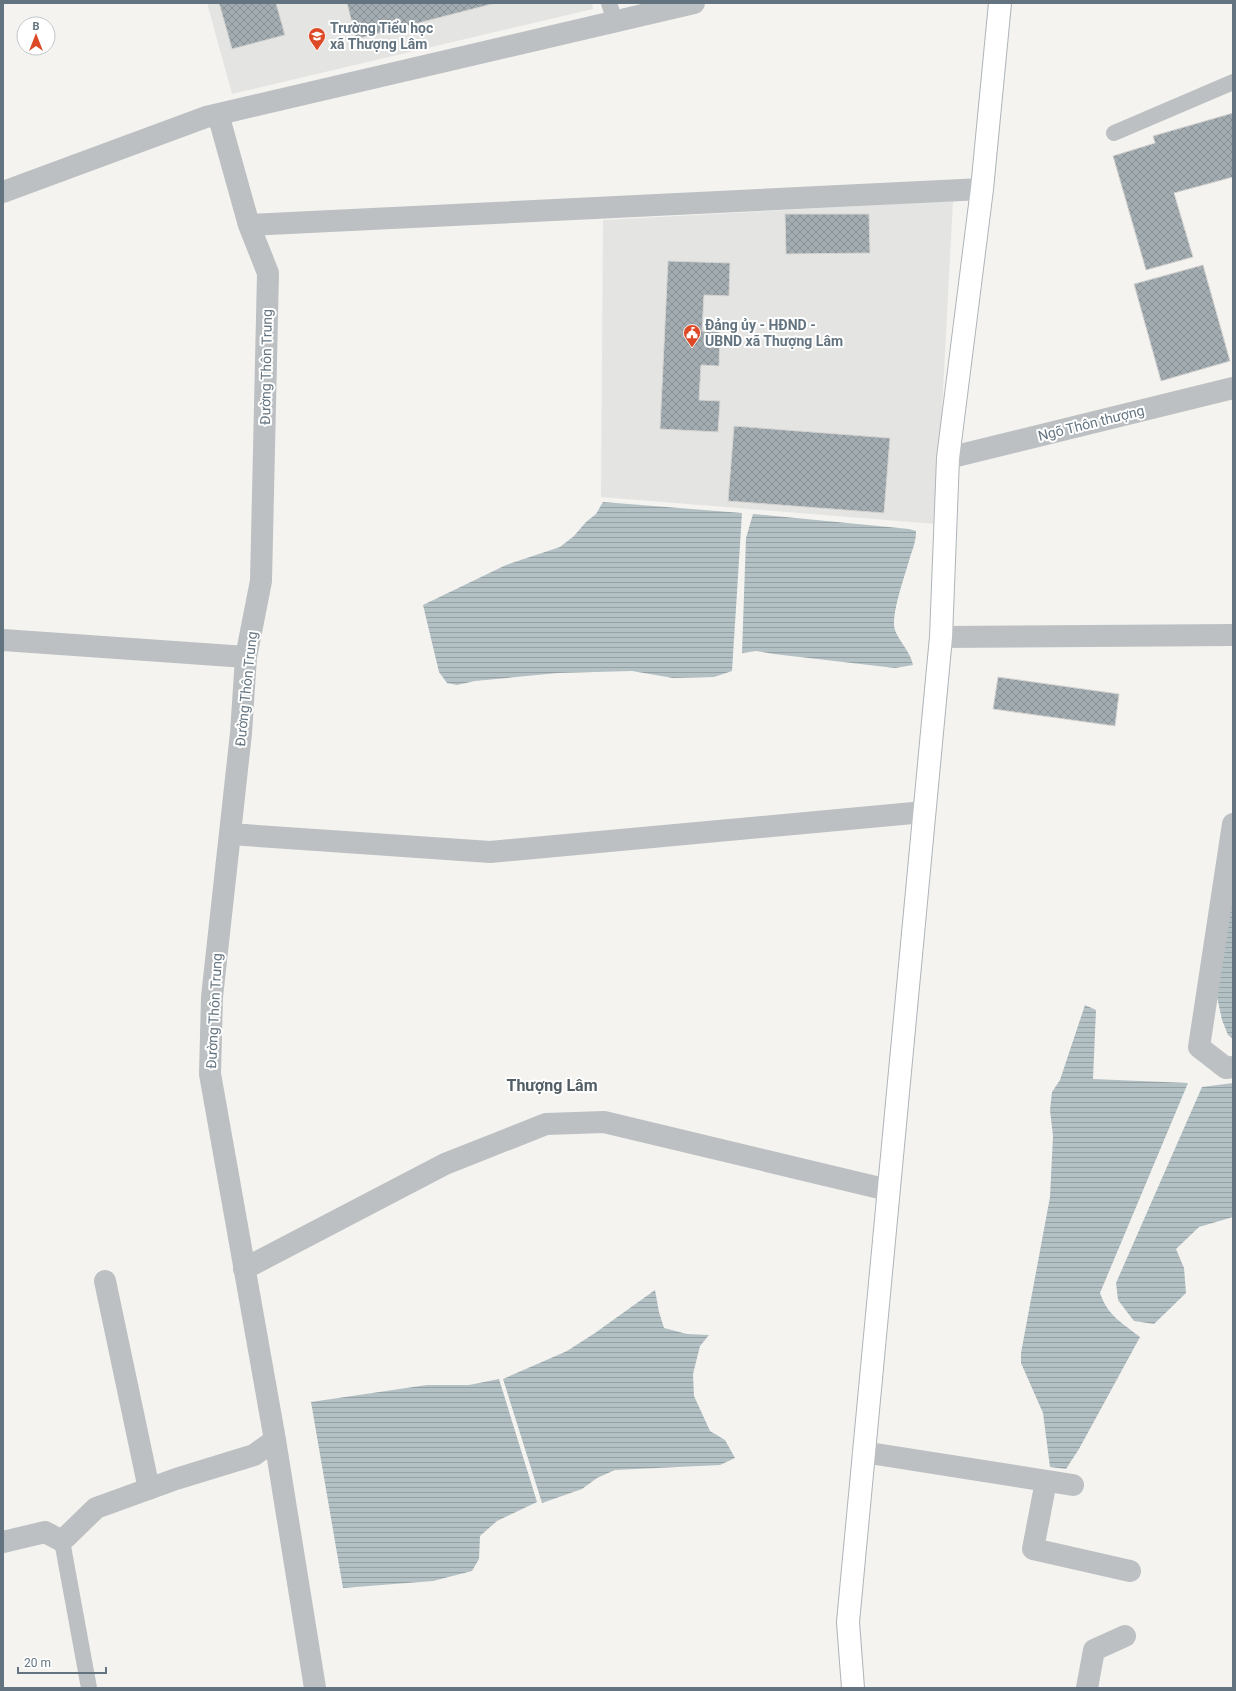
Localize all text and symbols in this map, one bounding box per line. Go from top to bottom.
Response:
north arrow [16,16,56,56]
text: B [32,20,40,33]
place label: Trường Tiểu học xã Thượng Lâm [330,20,433,52]
school or university icon: Trường Tiểu học xã Thượng Lâm [307,26,327,51]
street label: Đường Thôn Trung [257,309,275,425]
place label: Đảng ủy - HĐND - UBND xã Thượng Lâm [705,317,843,349]
public building icon: Đảng ủy - HĐND - UBND xã Thượng Lâm [682,323,702,348]
street label: Ngõ Thôn thượng [1036,402,1146,444]
street label: Đường Thôn Trung [232,631,260,747]
street label: Đường Thôn Trung [203,953,225,1069]
district label: Thượng Lâm [506,1076,598,1095]
scale bar [18,1649,106,1675]
text: 20 m [24,1656,51,1670]

